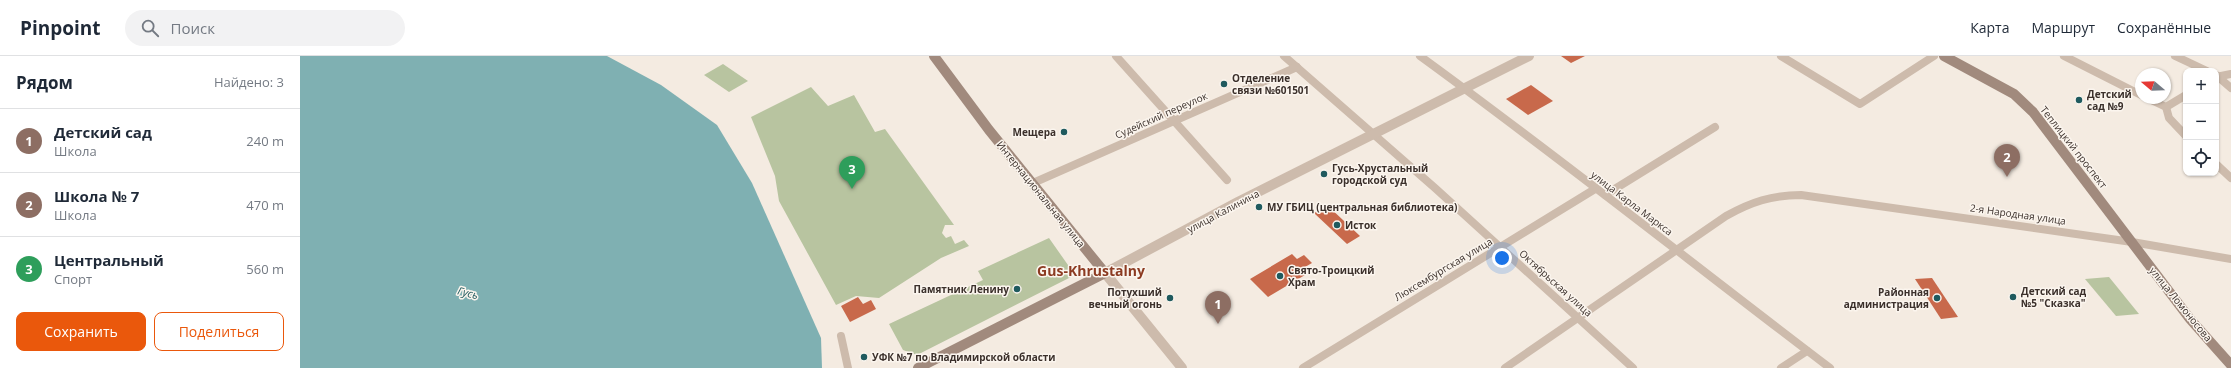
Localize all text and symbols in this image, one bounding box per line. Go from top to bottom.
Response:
search box [125,10,405,46]
text: Pinpoint [20,15,101,41]
icon: search [139,17,161,39]
text: Поиск [171,18,215,38]
text: Карта [1970,18,2009,37]
text: Маршрут [2031,18,2095,37]
text: Сохранённые [2117,18,2211,37]
north arrow [2135,68,2171,104]
map controls [2183,68,2219,176]
button: + [2183,68,2219,104]
text: Рядом [16,71,73,94]
place label: Отделение связи №601501 [1232,71,1309,97]
text: Найдено: 3 [214,73,284,91]
marker: Отделение связи №601501 [1219,79,1229,89]
place label: Детский сад №9 [2087,87,2132,113]
street label: Судейский переулок [1113,88,1210,142]
marker: Детский сад №9 [2074,95,2084,105]
street label: Теплицкий проспект [2037,103,2111,191]
button: − [2183,104,2219,140]
text: Детский сад [54,122,152,142]
place label: Мещера [1013,125,1056,139]
marker: Мещера [1059,127,1069,137]
text: 1 [25,132,33,150]
text: 240 m [246,132,284,150]
street label: Интернациональная улица [994,138,1088,250]
button: locate [2183,140,2219,176]
text: Школа [54,142,97,160]
pin: 2 [1994,144,2020,177]
pin: 3 [839,156,865,189]
place label: Гусь-Хрустальный городской суд [1332,161,1428,187]
street label: улица Карла Маркса [1588,168,1676,238]
marker: Гусь-Хрустальный городской суд [1319,169,1329,179]
text: Школа № 7 [54,186,139,206]
street label: улица Калинина [1184,186,1262,236]
text: 2 [25,196,33,214]
text: 470 m [246,196,284,214]
place label: МУ ГБИЦ (центральная библиотека) [1267,200,1457,214]
street label: 2-я Народная улица [1969,200,2067,228]
marker: МУ ГБИЦ (центральная библиотека) [1254,202,1264,212]
text: Школа [54,206,97,224]
place label: Исток [1345,218,1377,232]
marker: Исток [1332,220,1342,230]
street label: Люксембургская улица [1391,234,1495,304]
street label: Октябрьская улица [1516,246,1596,320]
your location [1492,248,1512,268]
text: Центральный [54,250,164,270]
text: 3 [25,260,33,278]
text: 560 m [246,260,284,278]
district label: Gus-Khrustalny [1037,261,1145,280]
place label: Свято-Троицкий Храм [1288,263,1375,289]
street label: улица Ломоносова [2146,264,2216,344]
text: Спорт [54,270,92,288]
marker: Свято-Троицкий Храм [1275,271,1285,281]
place label: Памятник Ленину [914,282,1009,296]
water label: Гусь [456,283,480,303]
marker: Памятник Ленину [1012,284,1022,294]
place label: Детский сад №5 "Сказка" [2021,284,2087,310]
place label: Потухший вечный огонь [1088,285,1162,311]
place label: Районная администрация [1844,285,1929,311]
pin: 1 [1205,291,1231,324]
marker: Детский сад №5 "Сказка" [2008,292,2018,302]
marker: Потухший вечный огонь [1165,293,1175,303]
marker: Районная администрация [1932,293,1942,303]
button: Сохранить [16,312,146,351]
button: Поделиться [154,312,284,351]
place label: УФК №7 по Владимирской области [872,350,1056,364]
marker: УФК №7 по Владимирской области [859,352,869,362]

